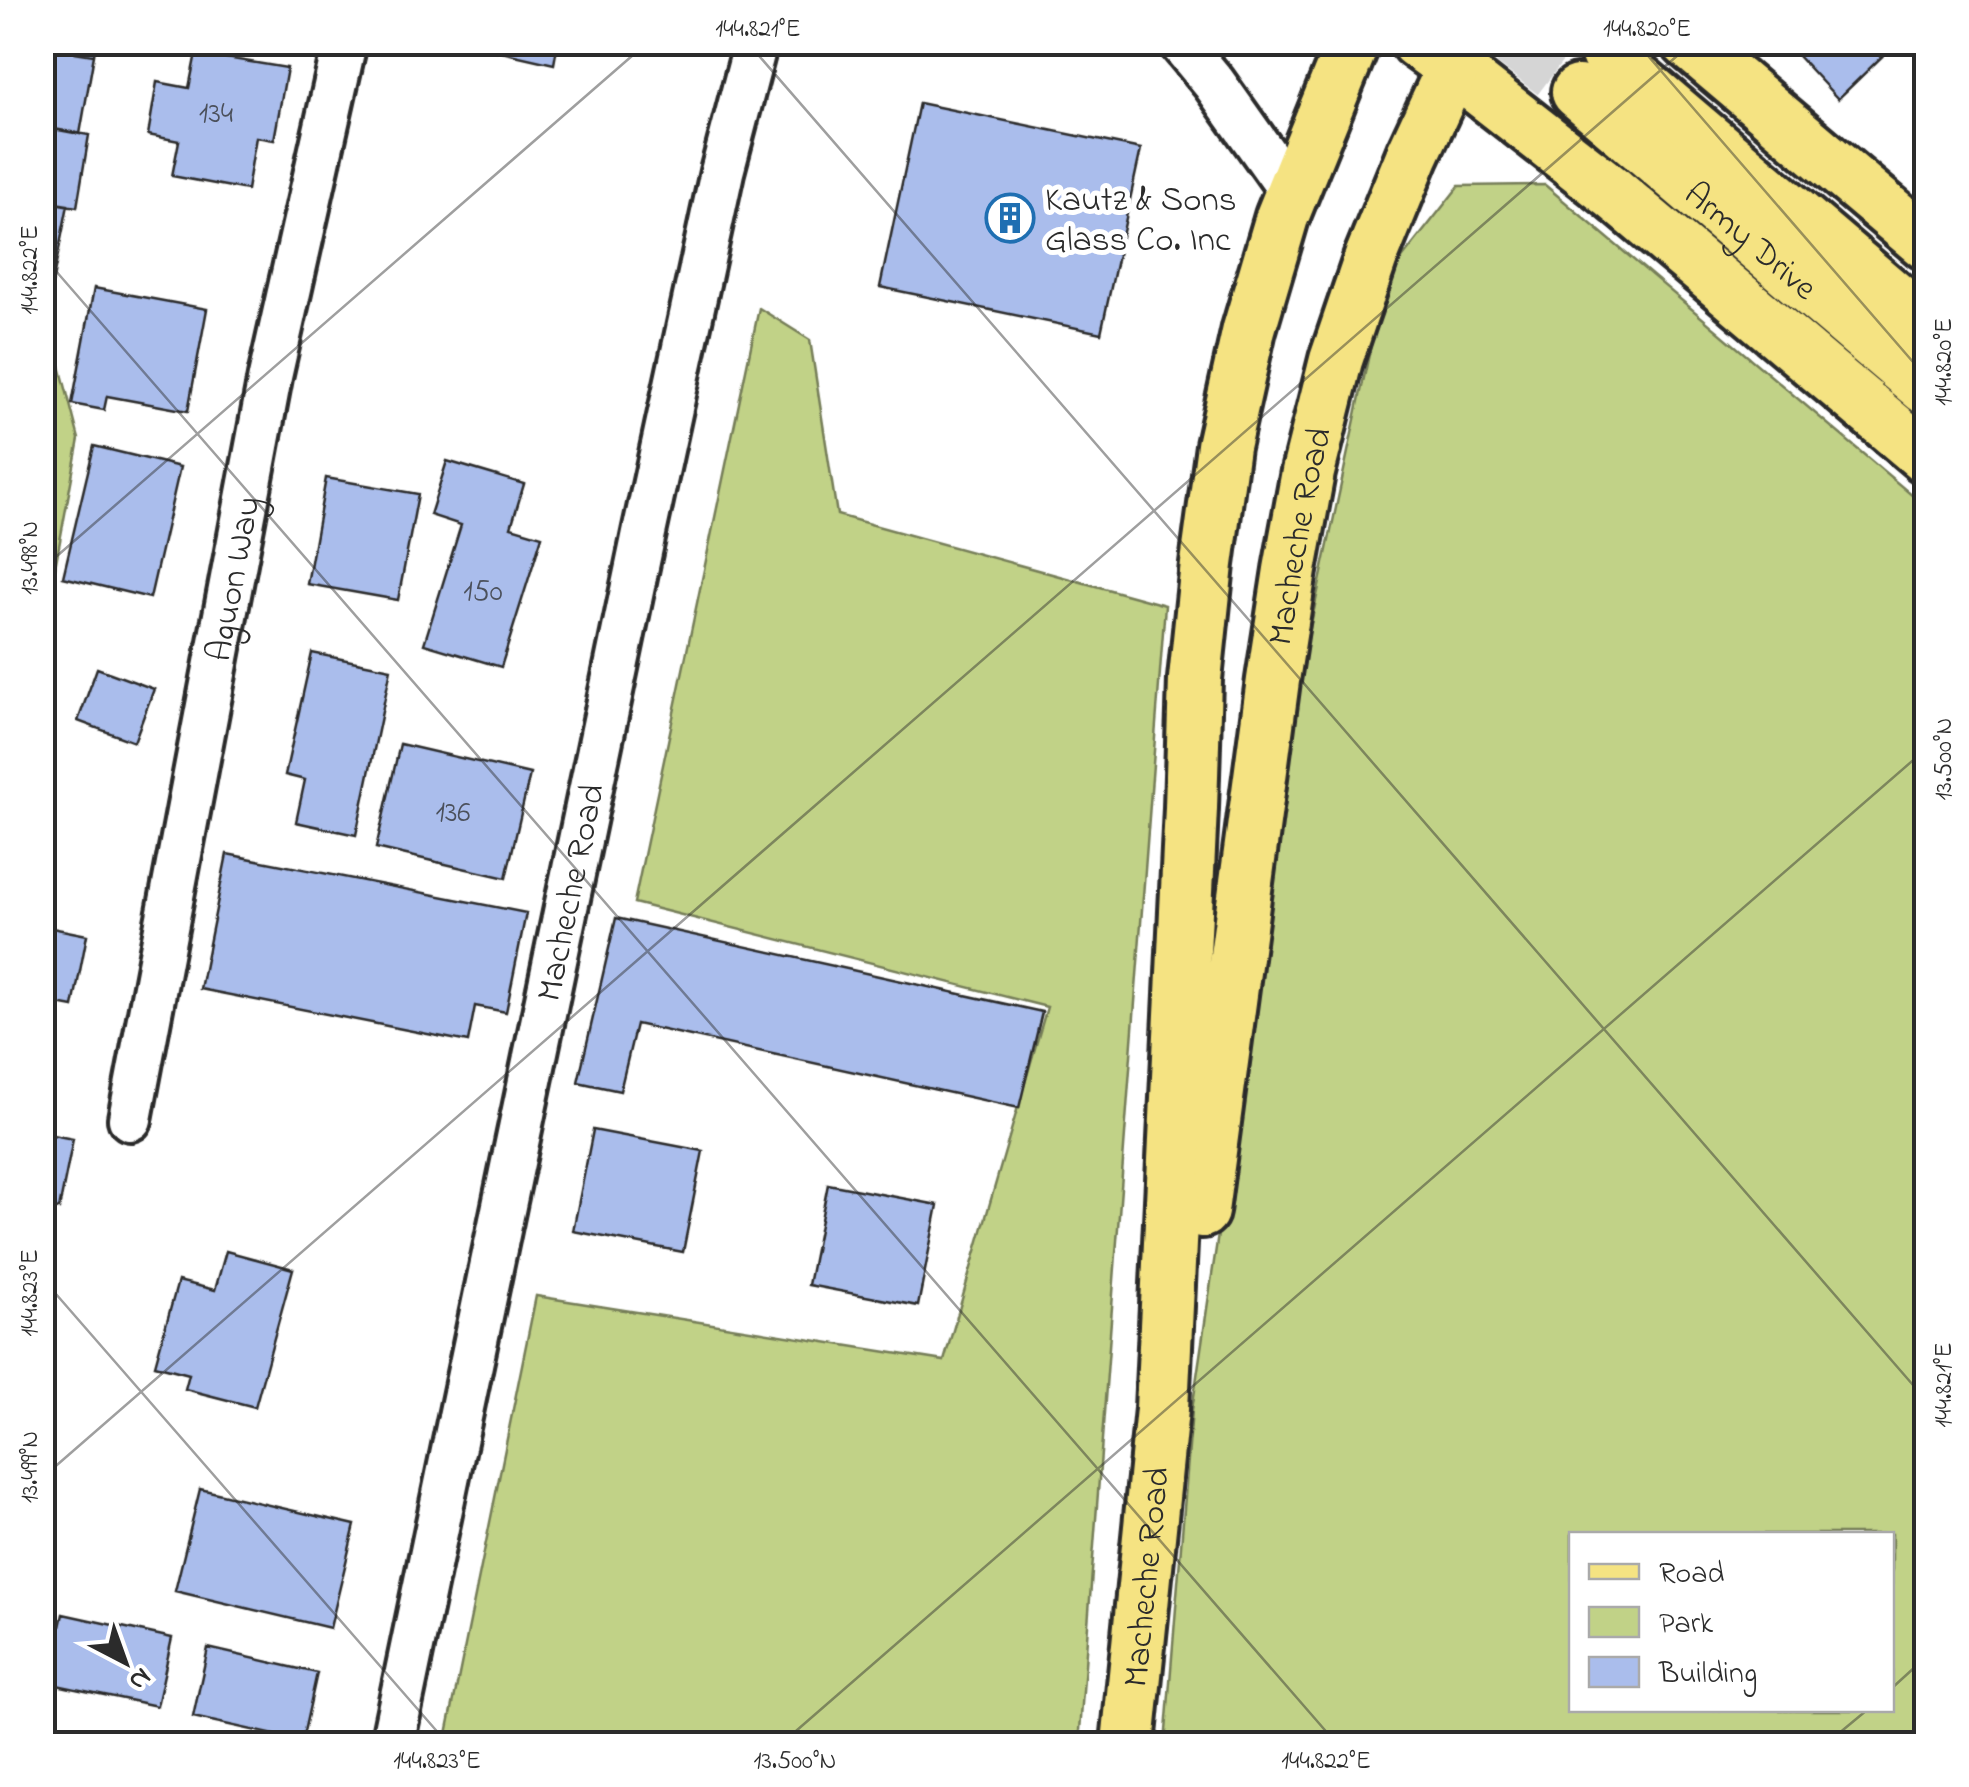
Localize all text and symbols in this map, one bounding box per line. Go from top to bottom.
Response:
text: 144.821°E [715,12,801,48]
text: 144.820°E [1603,12,1691,48]
house number: 134 [199,93,233,137]
street label: Army Drive [1672,171,1827,314]
place label: Kautz & Sons Glass Co. Inc [1045,176,1236,267]
building icon: Kautz & Sons Glass Co. Inc [984,192,1036,244]
text: 144.822°E [13,225,49,315]
text: 144.820°E [1927,318,1963,406]
street label: Macheche Road [1257,422,1347,649]
street label: Aguon Way [195,492,276,666]
text: 13.498°N [13,521,49,595]
house number: 150 [463,571,503,615]
text: 13.500°N [1927,718,1963,800]
street label: Macheche Road [525,780,620,1006]
house number: 136 [435,792,471,836]
text: 144.823°E [13,1249,49,1337]
text: 144.821°E [1927,1342,1963,1428]
text: 13.499°N [13,1431,49,1503]
street label: Macheche Road [1112,1465,1185,1690]
legend [1569,1532,1894,1712]
text: Road [1659,1553,1724,1597]
text: Park [1659,1603,1714,1647]
north arrow [75,1612,175,1712]
text: Building [1658,1653,1757,1697]
text: N [119,1657,160,1700]
text: 144.823°E [393,1744,481,1780]
text: 13.500°N [754,1744,836,1780]
text: 144.822°E [1281,1744,1371,1780]

